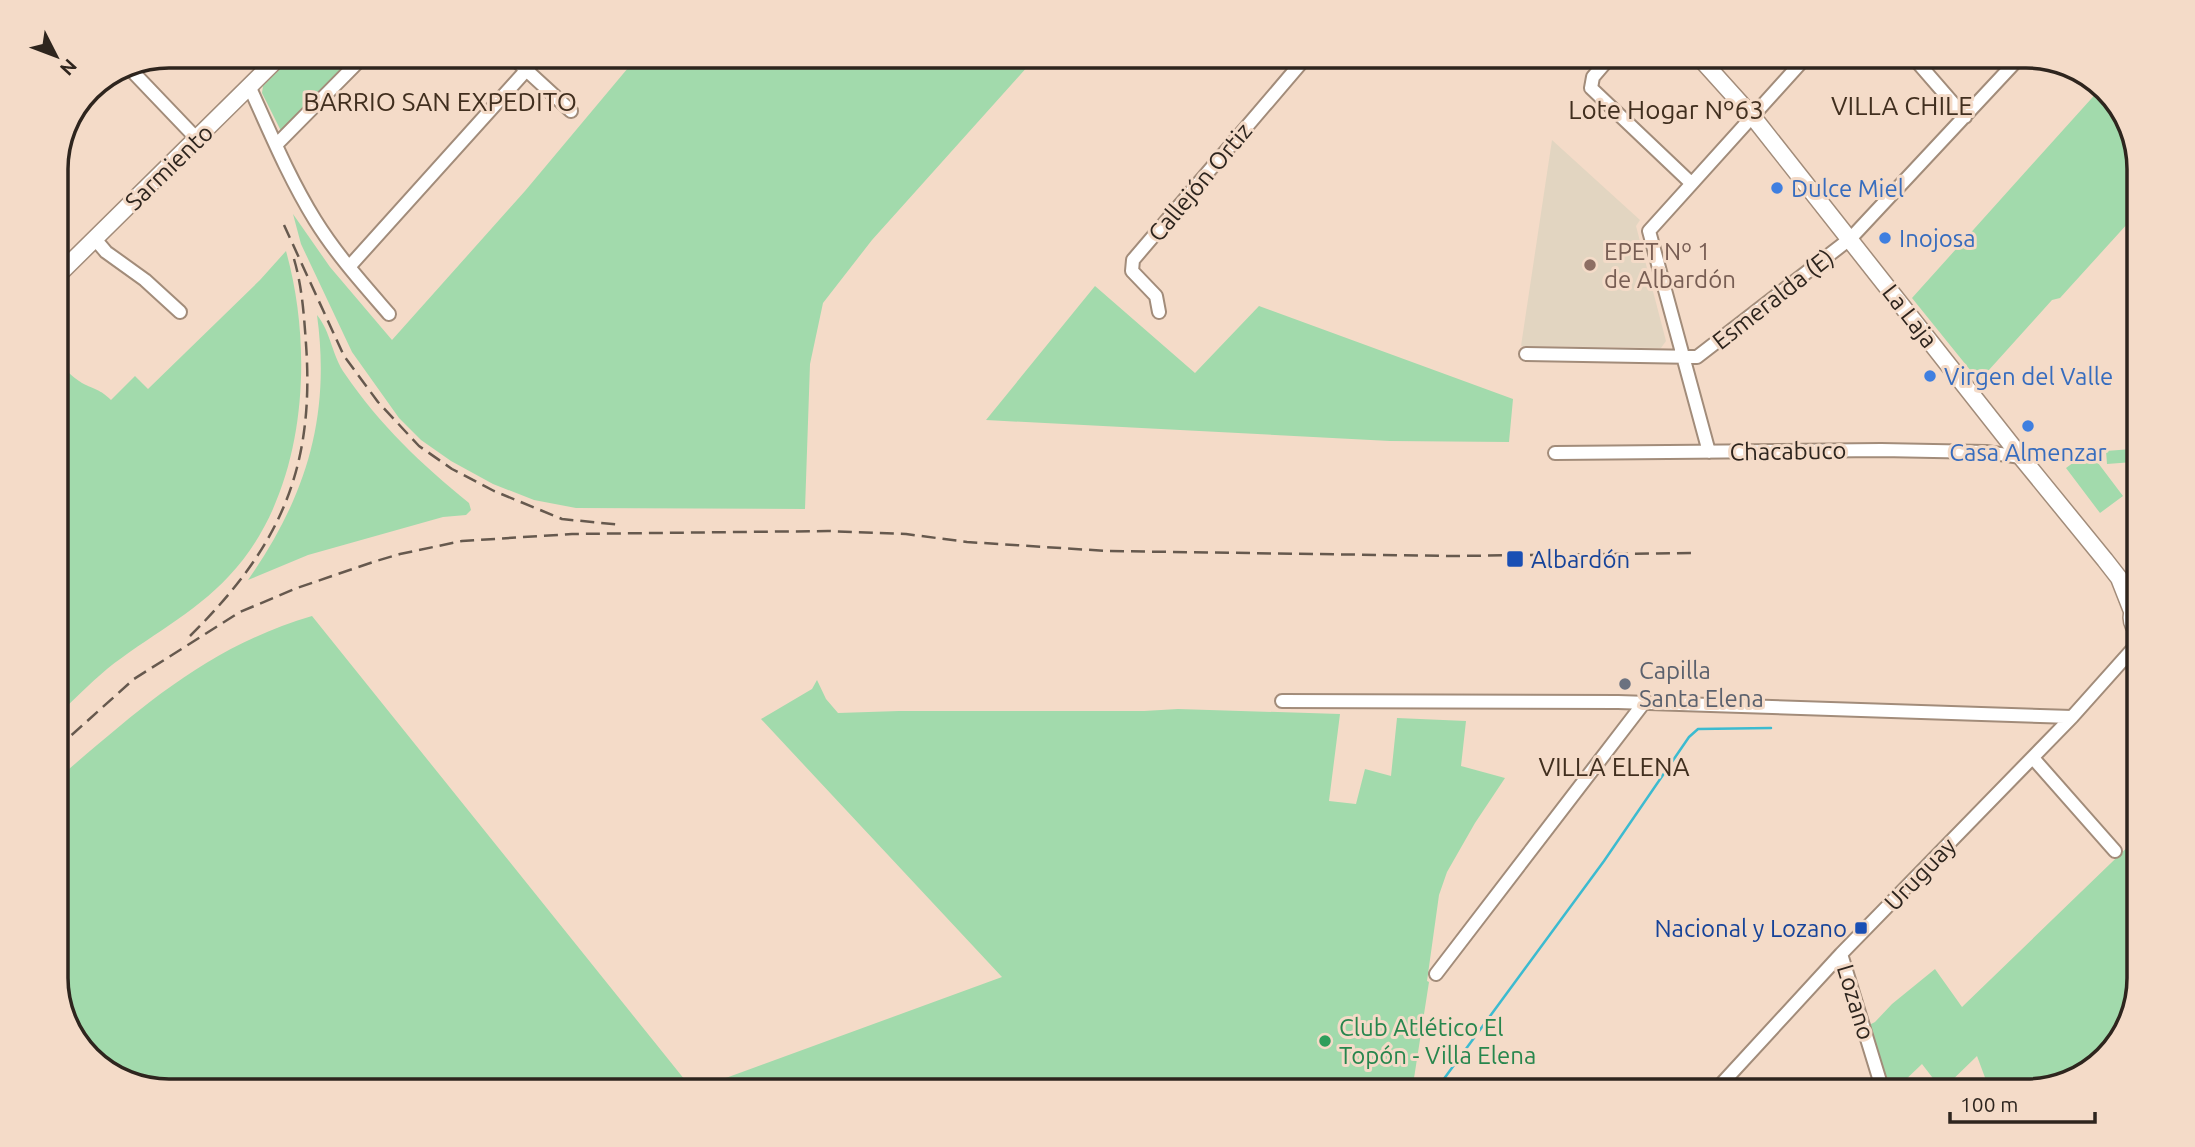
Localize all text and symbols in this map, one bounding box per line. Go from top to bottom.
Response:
north arrow [21,21,91,91]
text: N [56,55,82,80]
district label: BARRIO SAN EXPEDITO [303,87,577,116]
district label: VILLA CHILE [1831,91,1973,120]
district label: Lote Hogar Nº63 [1568,95,1764,124]
street label: Callejón Ortiz [1143,117,1257,247]
street label: Sarmiento [120,119,218,215]
place label: Dulce Miel [1791,175,1904,202]
marker: Dulce Miel [1769,180,1785,196]
place label: Inojosa [1899,225,1976,252]
marker: Inojosa [1877,230,1893,246]
place label: EPET Nº 1 de Albardón [1604,238,1736,293]
street label: Esmeralda (E) [1707,243,1839,355]
marker: EPET Nº 1 de Albardón [1582,257,1598,273]
street label: La Laja [1877,279,1943,353]
place label: Virgen del Valle [1944,363,2113,390]
marker: Virgen del Valle [1922,368,1938,384]
marker: Casa Almenzar [2020,418,2036,434]
street label: Chacabuco [1729,436,1847,466]
place label: Casa Almenzar [1949,439,2107,466]
place label: Albardón [1531,546,1630,573]
marker: Albardón [1505,549,1525,569]
place label: Capilla Santa Elena [1639,657,1764,712]
marker: Capilla Santa Elena [1617,676,1633,692]
district label: VILLA ELENA [1538,752,1690,781]
street label: Uruguay [1879,832,1961,916]
place label: Nacional y Lozano [1654,915,1847,942]
marker: Nacional y Lozano [1853,920,1869,936]
street label: Lozano [1832,961,1880,1043]
place label: Club Atlético El Topón - Villa Elena [1339,1014,1536,1069]
marker: Club Atlético El Topón - Villa Elena [1317,1033,1333,1049]
scale bar [1950,1080,2095,1124]
text: 100 m [1960,1092,2018,1116]

